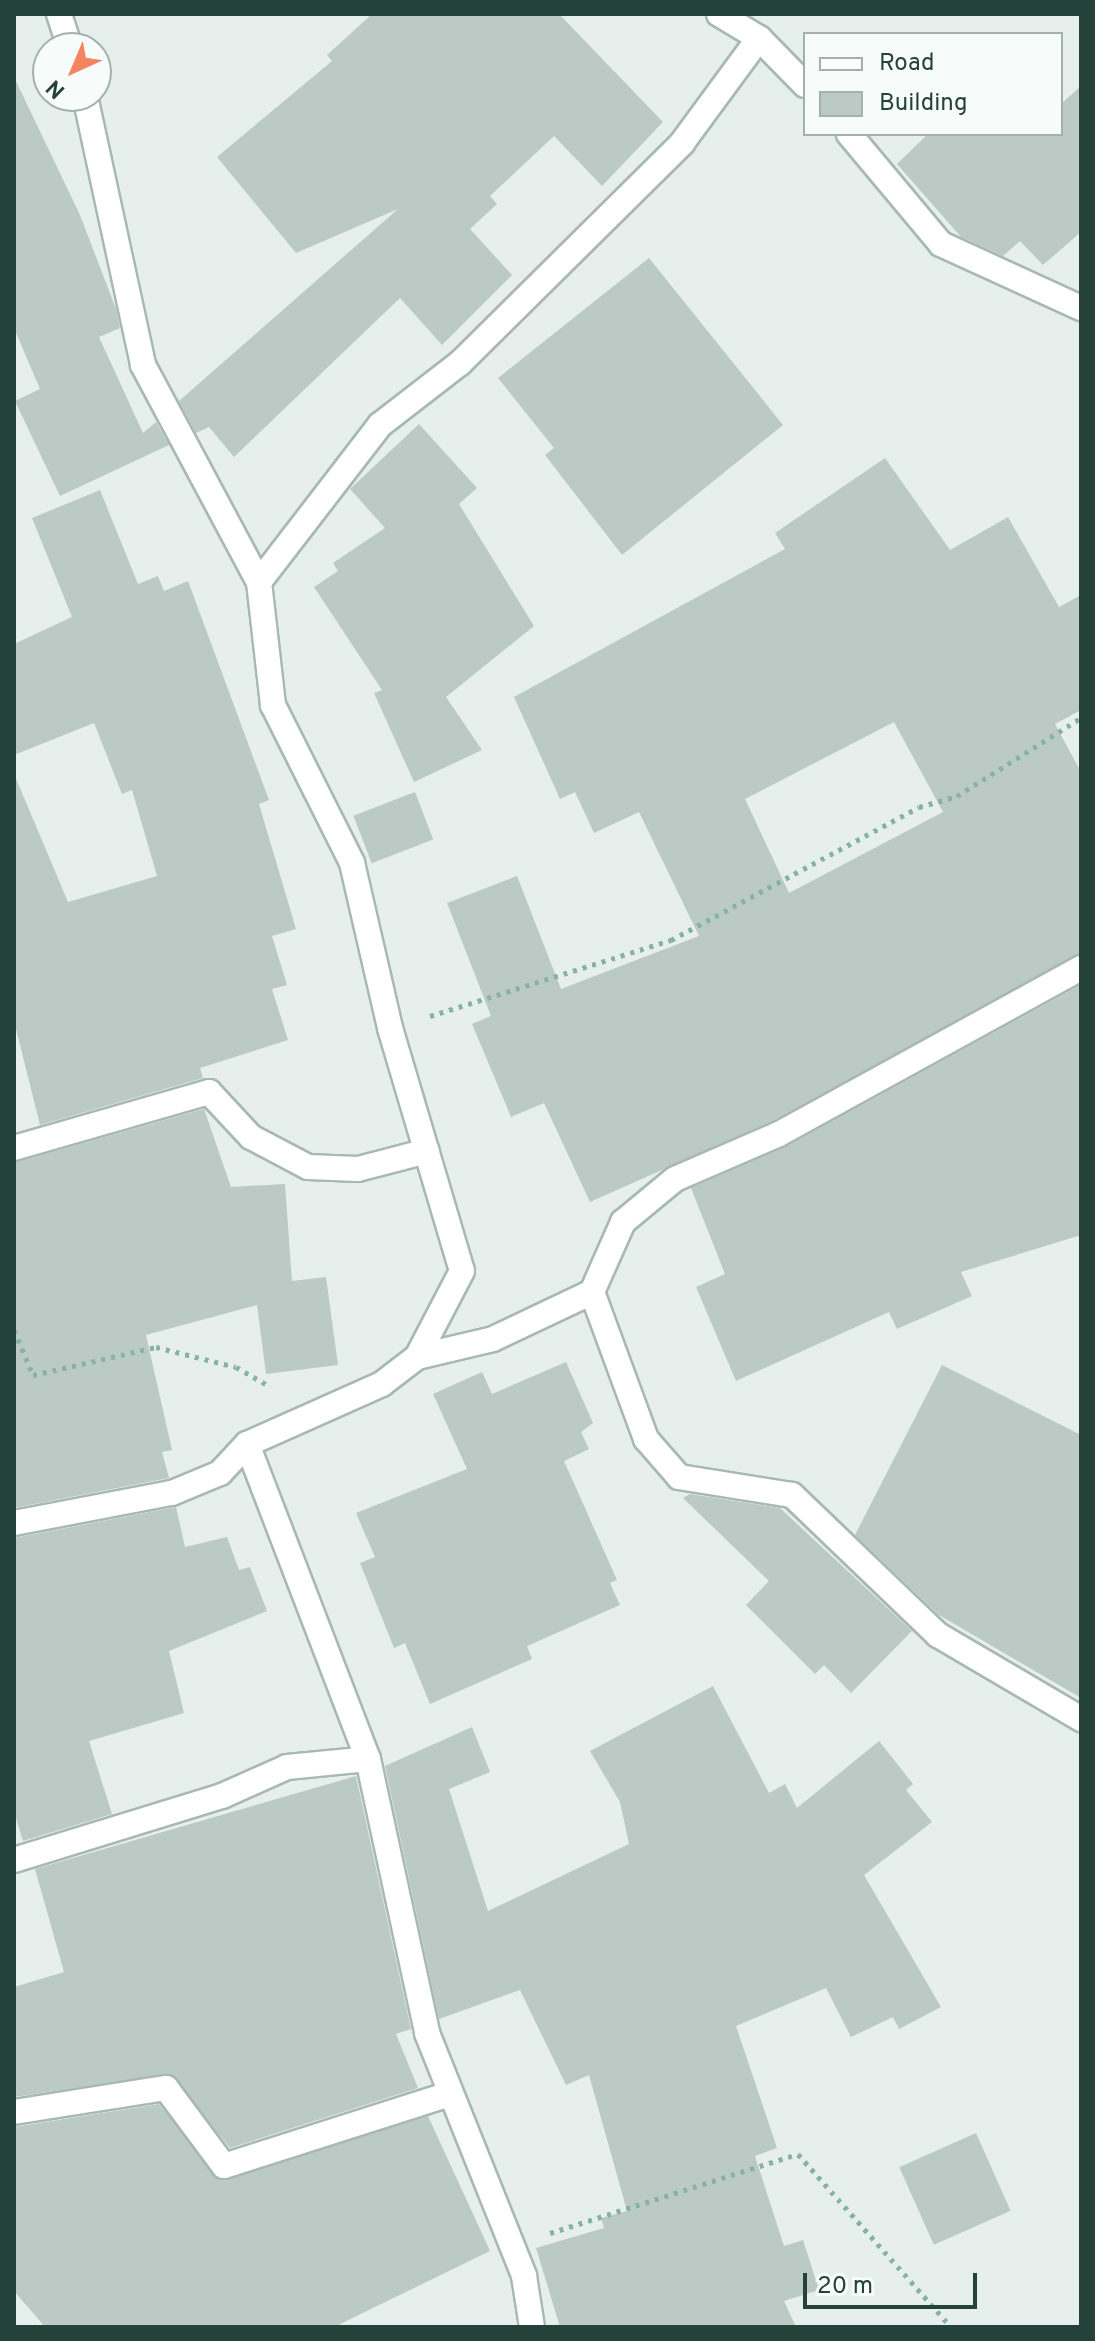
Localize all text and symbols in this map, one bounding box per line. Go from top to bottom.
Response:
north arrow [32,32,112,112]
legend [803,32,1063,136]
text: Road [879,49,935,79]
text: N [41,73,71,103]
text: Building [879,89,968,119]
scale bar [807,2257,981,2307]
text: 20 m [817,2272,873,2302]

